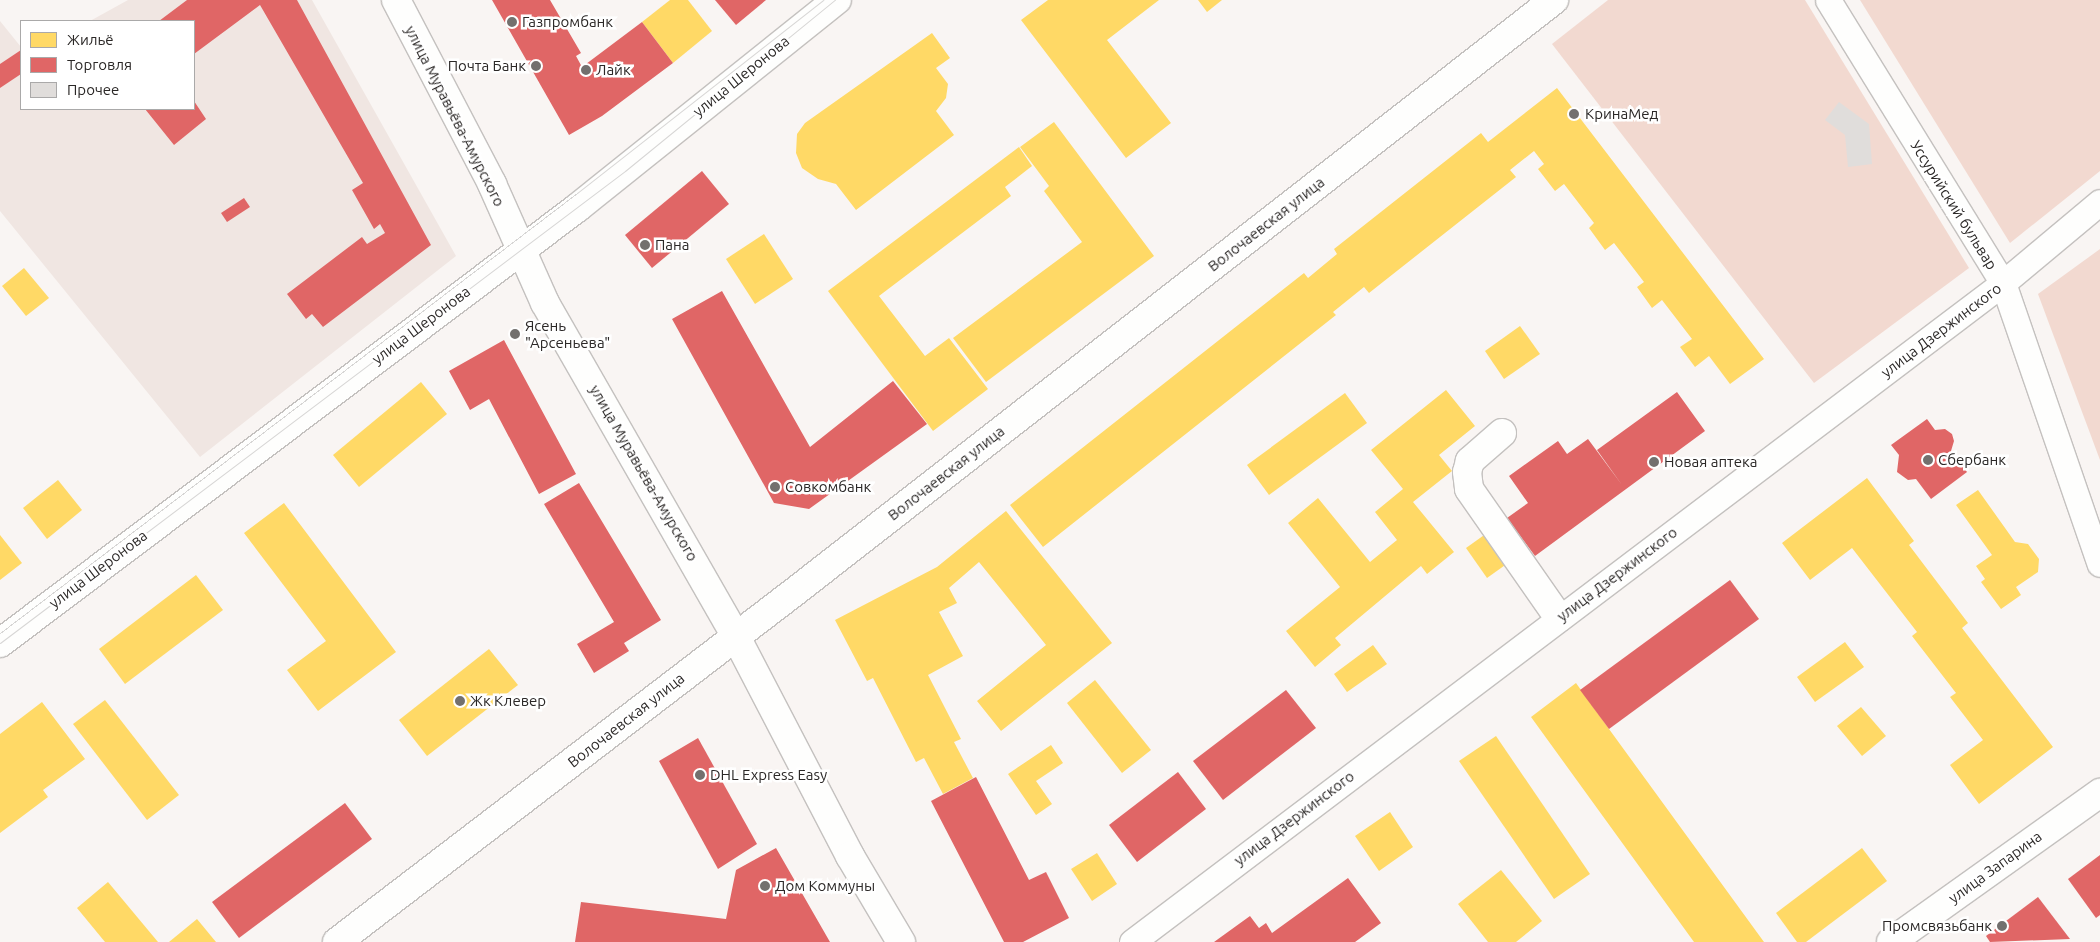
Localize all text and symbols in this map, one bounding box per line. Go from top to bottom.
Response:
place label: Газпромбанк [522,13,613,31]
marker: Газпромбанк [506,16,518,28]
legend [20,20,195,110]
street label: улица Муравьёва-Амурского [401,23,509,209]
text: Жильё [67,31,114,48]
street label: улица Шеронова [689,32,793,120]
text: Торговля [67,56,132,73]
place label: Почта Банк [448,57,526,75]
marker: Почта Банк [530,60,542,72]
place label: Лайк [596,61,631,79]
marker: Лайк [580,64,592,76]
text: Прочее [67,81,119,98]
place label: КринаМед [1585,105,1658,123]
marker: КринаМед [1567,107,1581,121]
street label: Уссурийский бульвар [1907,137,2001,273]
street label: Волочаевская улица [1204,173,1328,275]
place label: Пана [655,236,690,254]
marker: Пана [639,239,651,251]
street label: улица Дзержинского [1877,279,2005,381]
street label: улица Шеронова [368,282,474,368]
place label: Ясень "Арсеньева" [525,316,610,351]
marker: Ясень "Арсеньева" [509,328,521,340]
street label: улица Муравьёва-Амурского [586,382,702,564]
street label: Волочаевская улица [884,422,1008,524]
place label: Сбербанк [1938,451,2006,469]
place label: Новая аптека [1664,453,1757,471]
marker: Сбербанк [1922,454,1934,466]
marker: Новая аптека [1648,456,1660,468]
place label: Совкомбанк [785,478,871,496]
marker: Совкомбанк [769,481,781,493]
street label: улица Дзержинского [1553,523,1681,625]
street label: улица Шеронова [45,526,151,612]
street label: Волочаевская улица [564,669,688,771]
place label: Жк Клевер [470,692,546,710]
marker: Жк Клевер [454,695,466,707]
place label: DHL Express Easy [710,766,827,784]
street label: улица Дзержинского [1230,767,1358,869]
marker: DHL Express Easy [694,769,706,781]
street label: улица Запарина [1945,827,2045,907]
place label: Дом Коммуны [775,877,875,895]
marker: Дом Коммуны [759,880,771,892]
place label: Промсвязьбанк [1882,917,1992,935]
marker: Промсвязьбанк [1996,920,2008,932]

